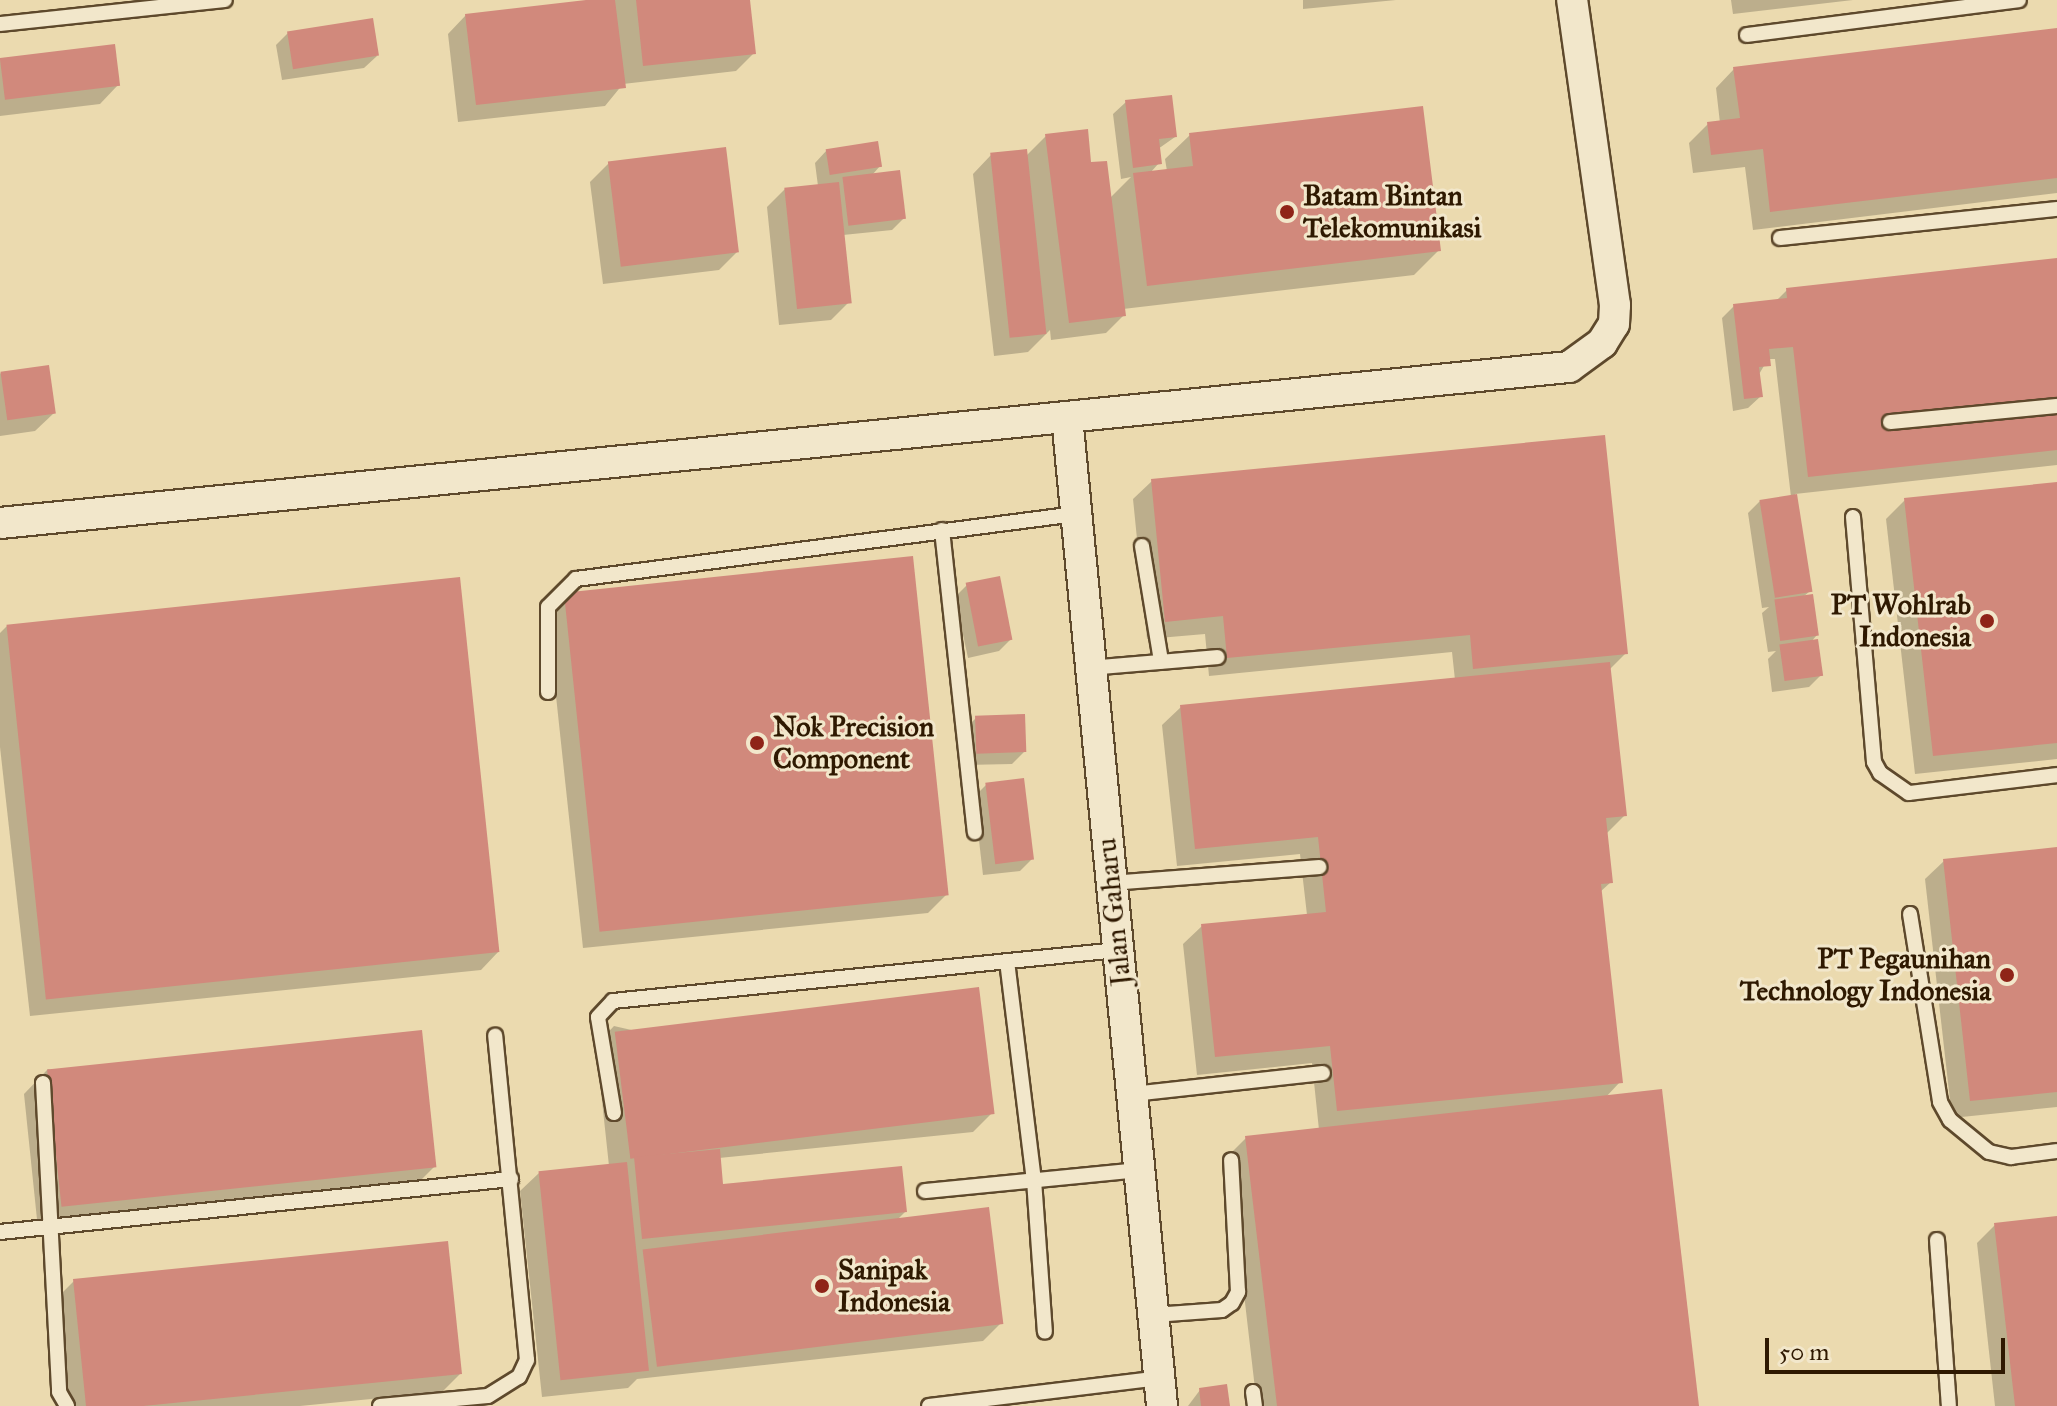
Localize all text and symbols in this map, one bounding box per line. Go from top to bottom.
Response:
place label: Batam Bintan Telekomunikasi [1303,179,1481,245]
marker: Batam Bintan Telekomunikasi [1278,203,1296,221]
place label: PT Wohlrab Indonesia [1831,588,1971,654]
marker: PT Wohlrab Indonesia [1978,612,1996,630]
place label: Nok Precision Component [773,710,934,776]
marker: Nok Precision Component [748,734,766,752]
street label: Jalan Gaharu [1090,837,1138,987]
place label: PT Pegaunihan Technology Indonesia [1740,942,1991,1008]
marker: PT Pegaunihan Technology Indonesia [1998,966,2016,984]
place label: Sanipak Indonesia [838,1253,950,1319]
marker: Sanipak Indonesia [813,1277,831,1295]
scale bar [1769,1322,2009,1372]
text: 50 m [1779,1337,1829,1367]

